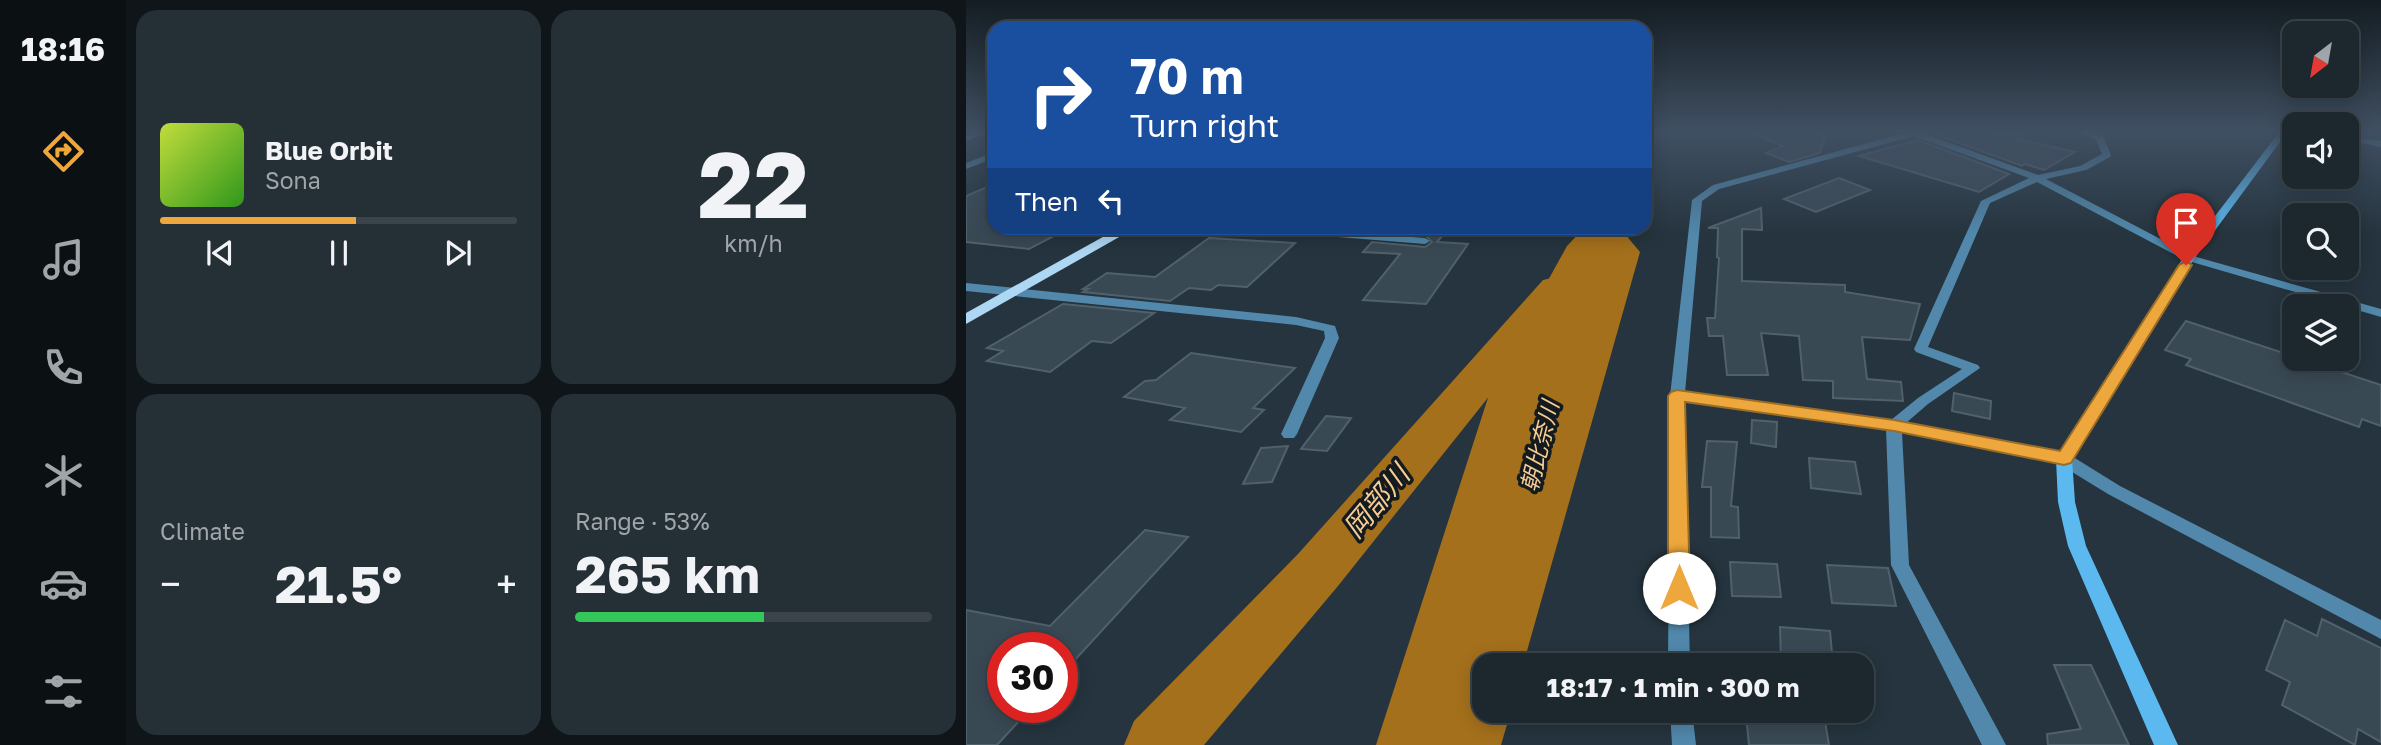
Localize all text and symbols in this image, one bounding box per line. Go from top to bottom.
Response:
north arrow [2282,21,2359,98]
map controls [2282,21,2359,371]
text: 18:16 [21,30,105,68]
text: 70 m [1130,46,1244,105]
icon: right [1015,49,1106,140]
text: Turn right [1130,106,1279,144]
button: sound [2282,112,2359,189]
icon: directions [39,127,88,176]
text: 22 [698,129,809,238]
text: Blue Orbit [265,135,393,166]
text: Sona [265,166,321,194]
icon: left [1092,182,1130,220]
text: Then [1015,186,1078,217]
pin [2156,193,2216,265]
button: search [2282,203,2359,280]
icon: arrive [2167,204,2205,242]
text: km/h [724,229,783,257]
icon: previous [201,234,239,272]
icon: pause [320,234,358,272]
icon: next [439,234,477,272]
icon: music [39,235,88,284]
button: layers [2282,294,2359,371]
icon: phone [39,343,88,392]
water label: 朝比奈川 [1514,395,1564,494]
icon: climate [39,451,88,500]
water label: 岡部川 [1336,456,1418,544]
text: Range · 53% [575,507,710,535]
text: Climate [160,517,245,545]
text: 265 km [575,542,760,604]
position arrow [1642,551,1716,625]
text: 21.5° [275,552,402,614]
icon: car [39,559,88,608]
text: − [160,561,181,606]
text: + [496,561,517,606]
speed limit sign: 30 [987,632,1078,723]
icon: filters [39,667,88,716]
text: 18:17 · 1 min · 300 m [1547,672,1799,703]

